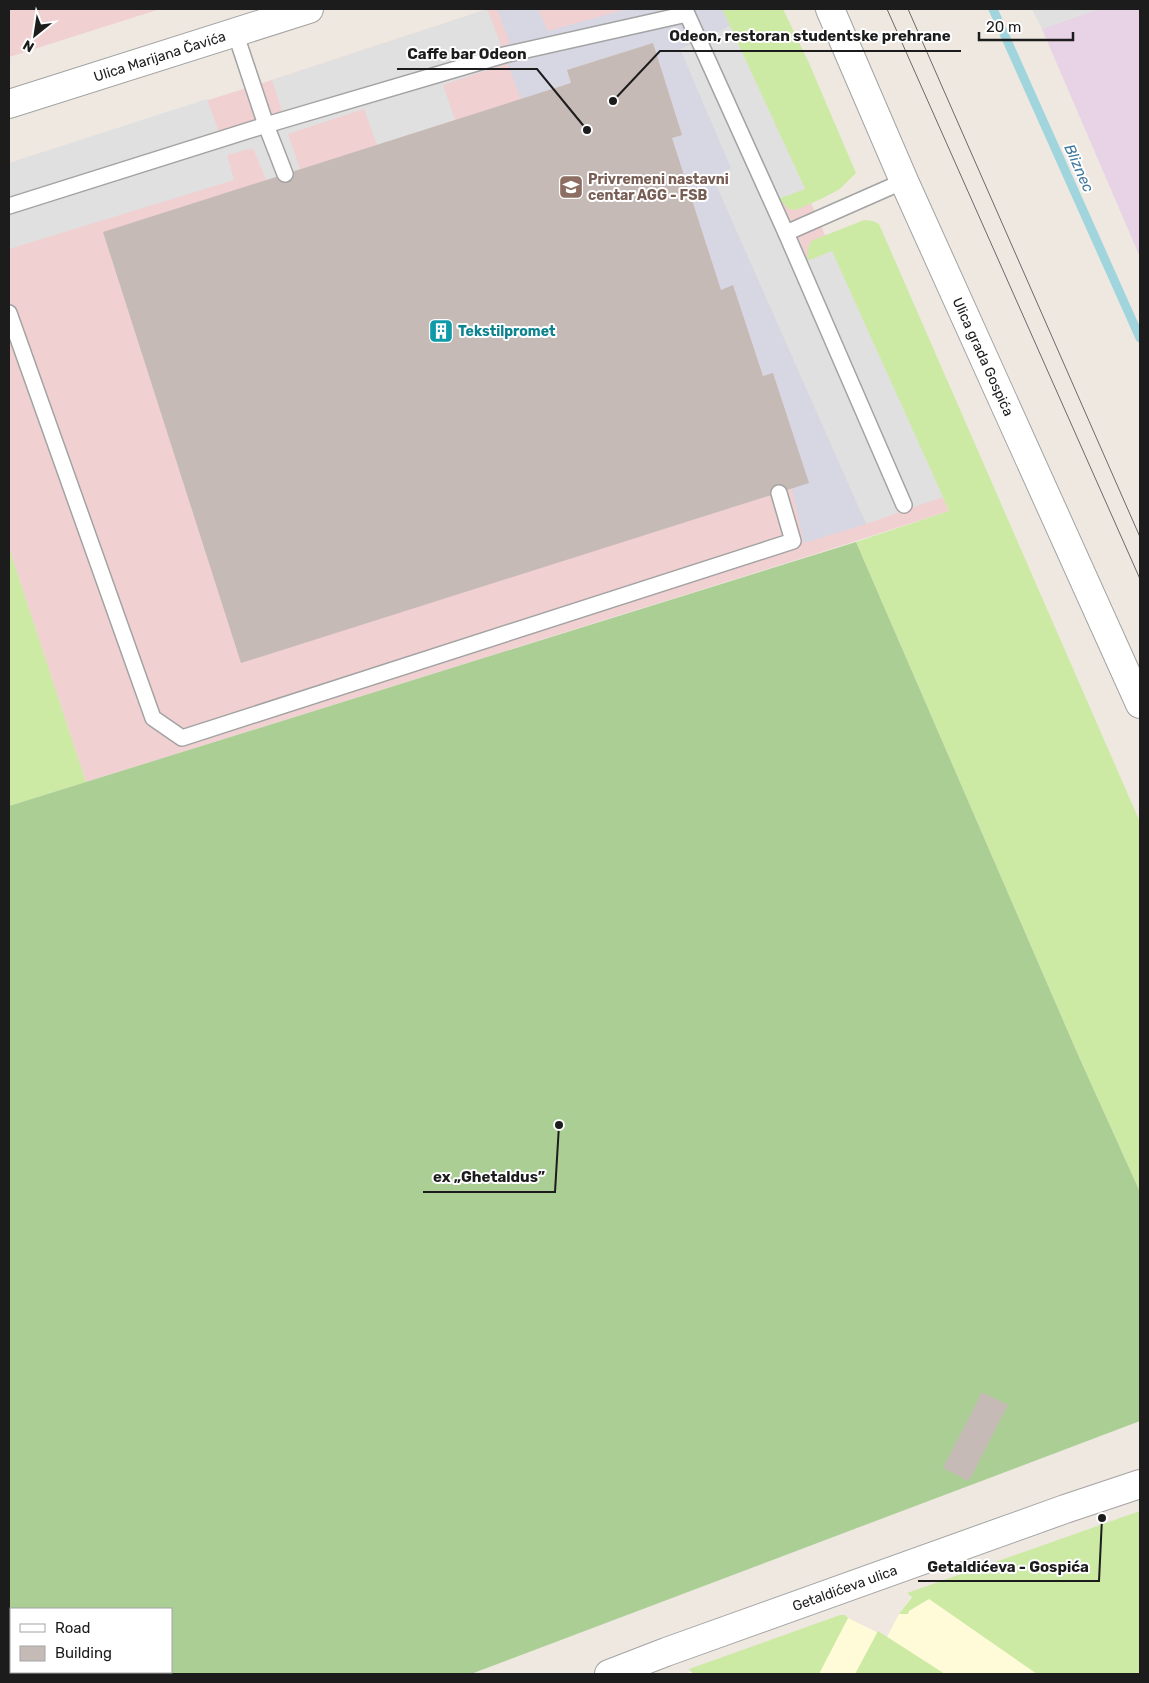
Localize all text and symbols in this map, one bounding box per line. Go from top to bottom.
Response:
north arrow [10,10,60,60]
scale bar [979,10,1073,42]
text: 20 m [986,18,1021,36]
callout: Odeon, restoran studentske prehrane [660,21,961,51]
text: Odeon, restoran studentske prehrane [669,27,951,45]
street label: Ulica Marijana Čavića [92,28,228,86]
text: N [20,36,37,56]
callout: Caffe bar Odeon [397,39,537,69]
text: Caffe bar Odeon [407,45,527,63]
water label: Bliznec [1060,141,1098,195]
place label: Privremeni nastavni centar AGG - FSB [588,171,729,204]
school or university icon: Privremeni nastavni centar AGG - FSB [558,174,584,200]
street label: Ulica grada Gospića [949,295,1017,419]
building icon: Tekstilpromet [428,318,454,344]
place label: Tekstilpromet [458,323,556,340]
callout: ex „Ghetaldus” [423,1162,555,1192]
text: ex „Ghetaldus” [433,1168,545,1186]
callout: Getaldićeva - Gospića [918,1551,1099,1581]
text: Getaldićeva - Gospića [927,1558,1089,1576]
street label: Getaldićeva ulica [790,1562,900,1615]
legend [10,1608,172,1673]
text: Road [55,1619,91,1637]
text: Building [55,1644,112,1662]

